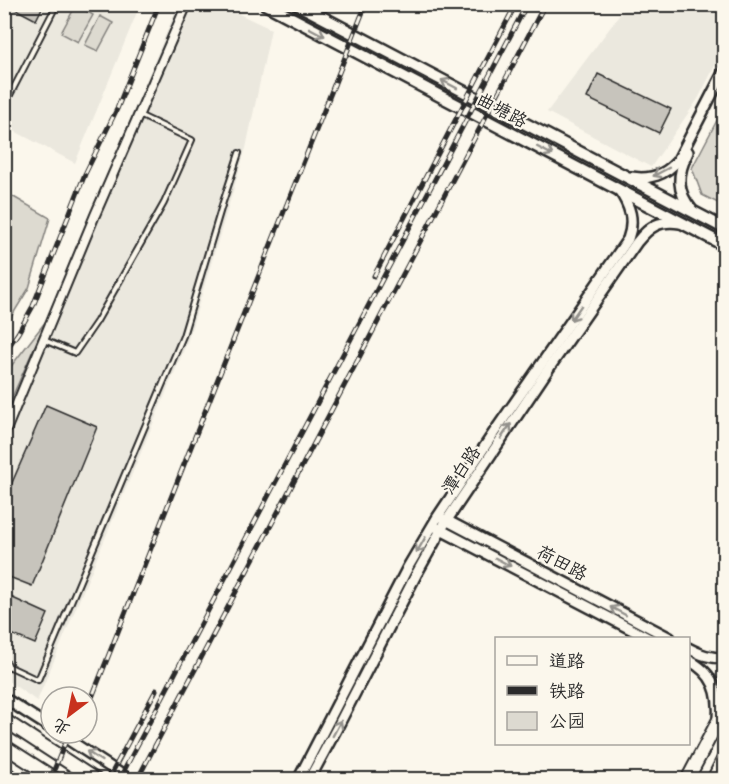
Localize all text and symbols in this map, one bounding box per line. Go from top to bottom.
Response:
one-way arrow [308,26,325,38]
one-way arrow [440,78,458,90]
street label: 曲塘路 [472,89,530,134]
one-way arrow [536,146,554,157]
one-way arrow [653,166,670,178]
one-way arrow [570,305,583,321]
one-way arrow [500,424,512,440]
street label: 潭白路 [438,443,487,500]
one-way arrow [415,536,427,553]
street label: 荷田路 [532,542,590,587]
one-way arrow [493,557,511,568]
one-way arrow [610,605,628,616]
legend [495,637,690,745]
text: 道路 [549,652,585,674]
text: 铁路 [549,682,585,704]
north arrow [39,685,99,745]
text: 北 [51,712,75,738]
text: 公园 [549,712,585,734]
one-way arrow [331,720,343,737]
one-way arrow [86,750,103,762]

